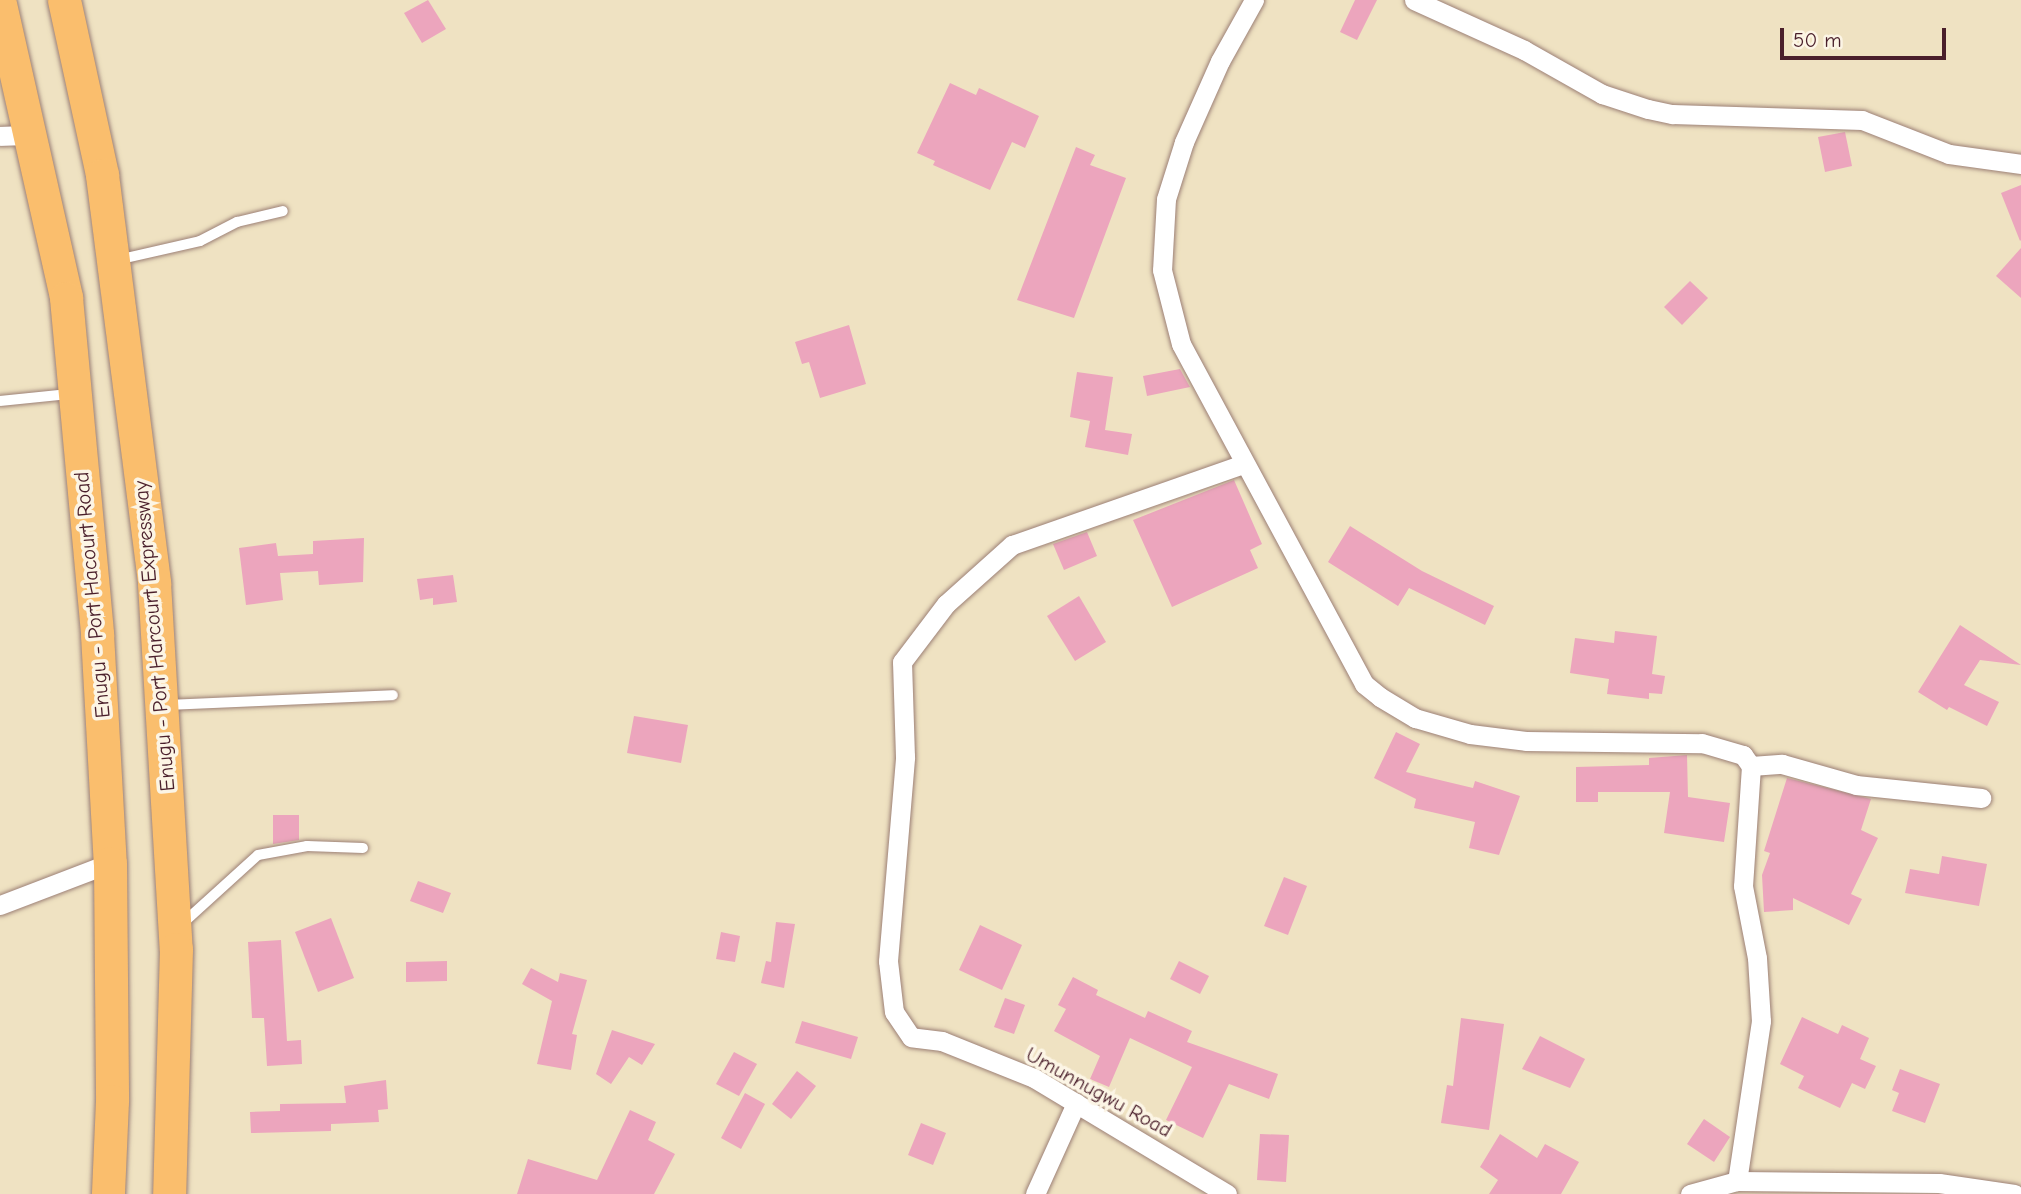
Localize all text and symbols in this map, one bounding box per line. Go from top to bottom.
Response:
scale bar [1783,14,1949,58]
text: 50 m [1793,28,1842,52]
street label: Enugu - Port Hacourt Road [69,471,115,719]
street label: Enugu - Port Harcourt Expressway [128,480,180,792]
street label: Umunnugwu Road [1021,1041,1177,1143]

